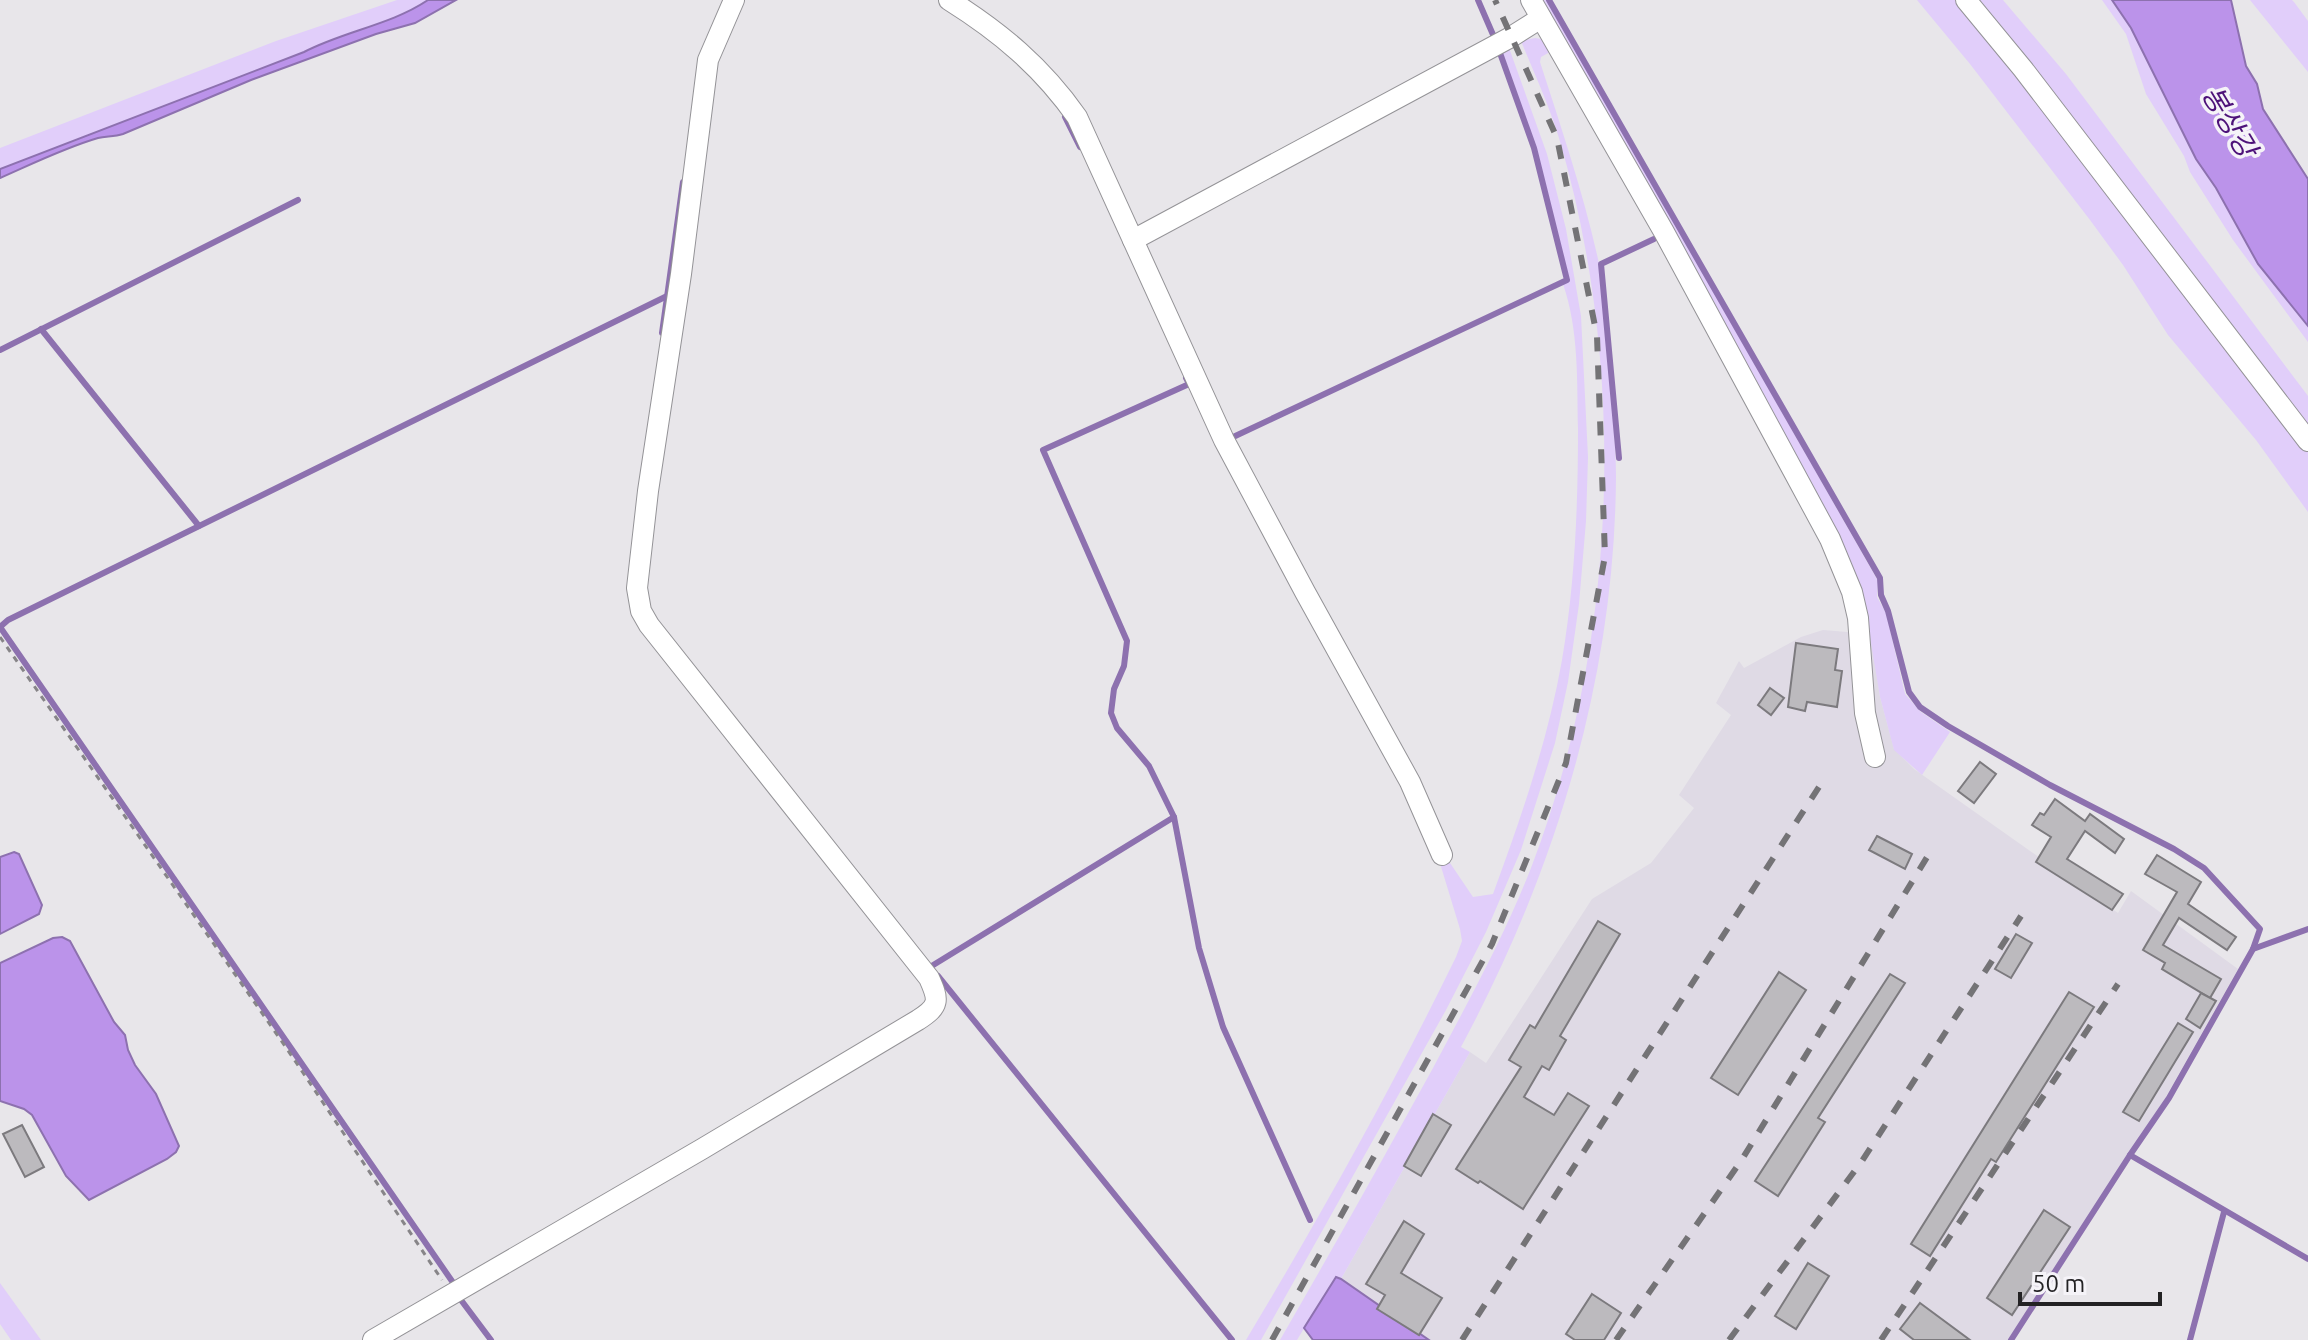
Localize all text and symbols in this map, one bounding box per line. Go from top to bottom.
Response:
water label: 봉상강 [2197,80,2265,165]
scale bar [2020,1256,2160,1306]
text: 50 m [2032,1270,2085,1297]

